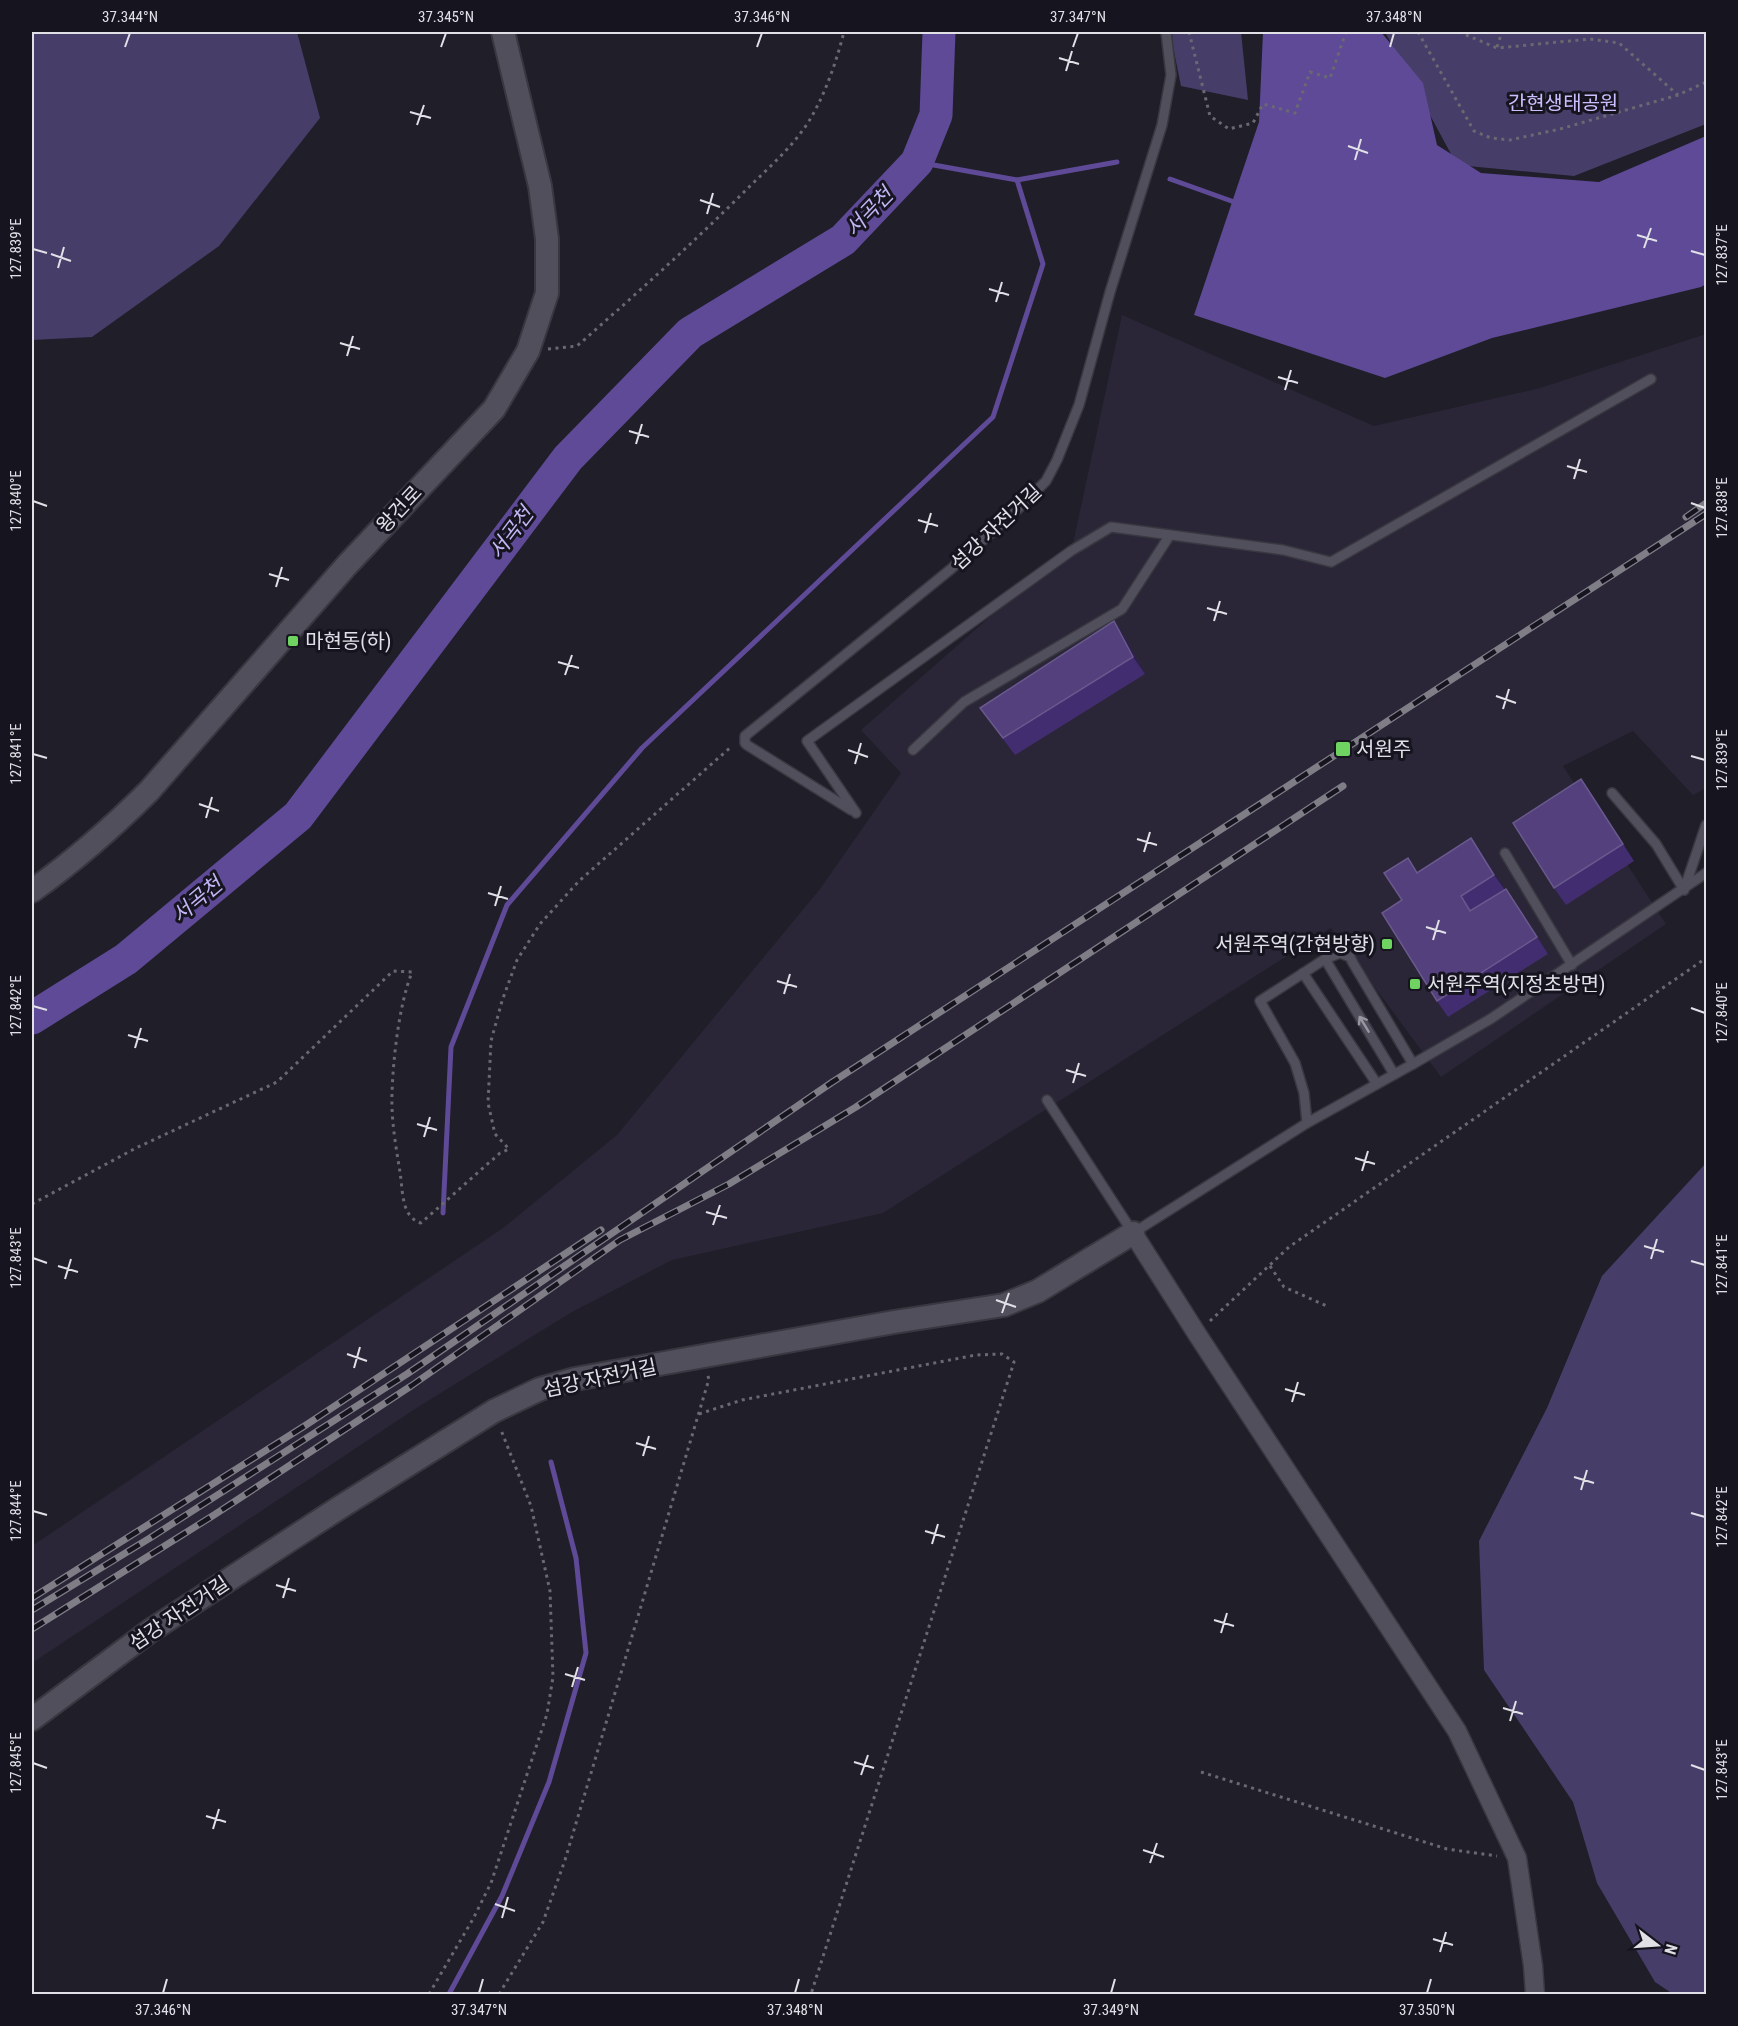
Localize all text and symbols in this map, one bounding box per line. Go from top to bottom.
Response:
text: 37.344°N [102,8,158,26]
text: 37.345°N [418,8,474,26]
text: 37.346°N [734,8,790,26]
text: 37.347°N [1050,8,1106,26]
text: 37.348°N [1366,8,1422,26]
park label: 간현생태공원 [1508,91,1618,115]
water label: 서곡천 [840,181,900,241]
text: 127.839°E [7,218,25,280]
text: 127.837°E [1713,224,1731,286]
text: 127.840°E [7,470,25,532]
text: 127.838°E [1713,477,1731,539]
street label: 섬강 자전거길 [946,479,1046,575]
street label: 왕건로 [371,481,427,537]
water label: 서곡천 [484,500,540,563]
place label: 마현동(하) [305,629,391,653]
marker: 마현동(하) [286,634,300,648]
text: 127.841°E [7,723,25,785]
text: 127.839°E [1713,729,1731,791]
place label: 서원주 [1356,737,1411,761]
marker: 서원주 [1334,740,1352,758]
water label: 서곡천 [167,870,229,928]
place label: 서원주역(간현방향) [1215,932,1375,956]
marker: 서원주역(간현방향) [1380,937,1394,951]
place label: 서원주역(지정초방면) [1427,972,1605,996]
text: 127.842°E [7,975,25,1037]
marker: 서원주역(지정초방면) [1408,977,1422,991]
text: 127.840°E [1713,982,1731,1044]
one-way arrow [1357,1016,1369,1033]
text: 127.843°E [7,1227,25,1289]
text: 127.841°E [1713,1234,1731,1296]
street label: 섬강 자전거길 [541,1354,659,1402]
text: 127.844°E [7,1480,25,1542]
text: 127.842°E [1713,1486,1731,1548]
street label: 섬강 자전거길 [125,1571,233,1655]
text: 127.845°E [7,1732,25,1794]
text: 127.843°E [1713,1739,1731,1801]
north arrow [1627,1915,1687,1975]
text: N [1660,1942,1681,1957]
text: 37.346°N [135,2001,191,2019]
text: 37.347°N [451,2001,507,2019]
text: 37.348°N [767,2001,823,2019]
text: 37.349°N [1083,2001,1139,2019]
text: 37.350°N [1399,2001,1455,2019]

